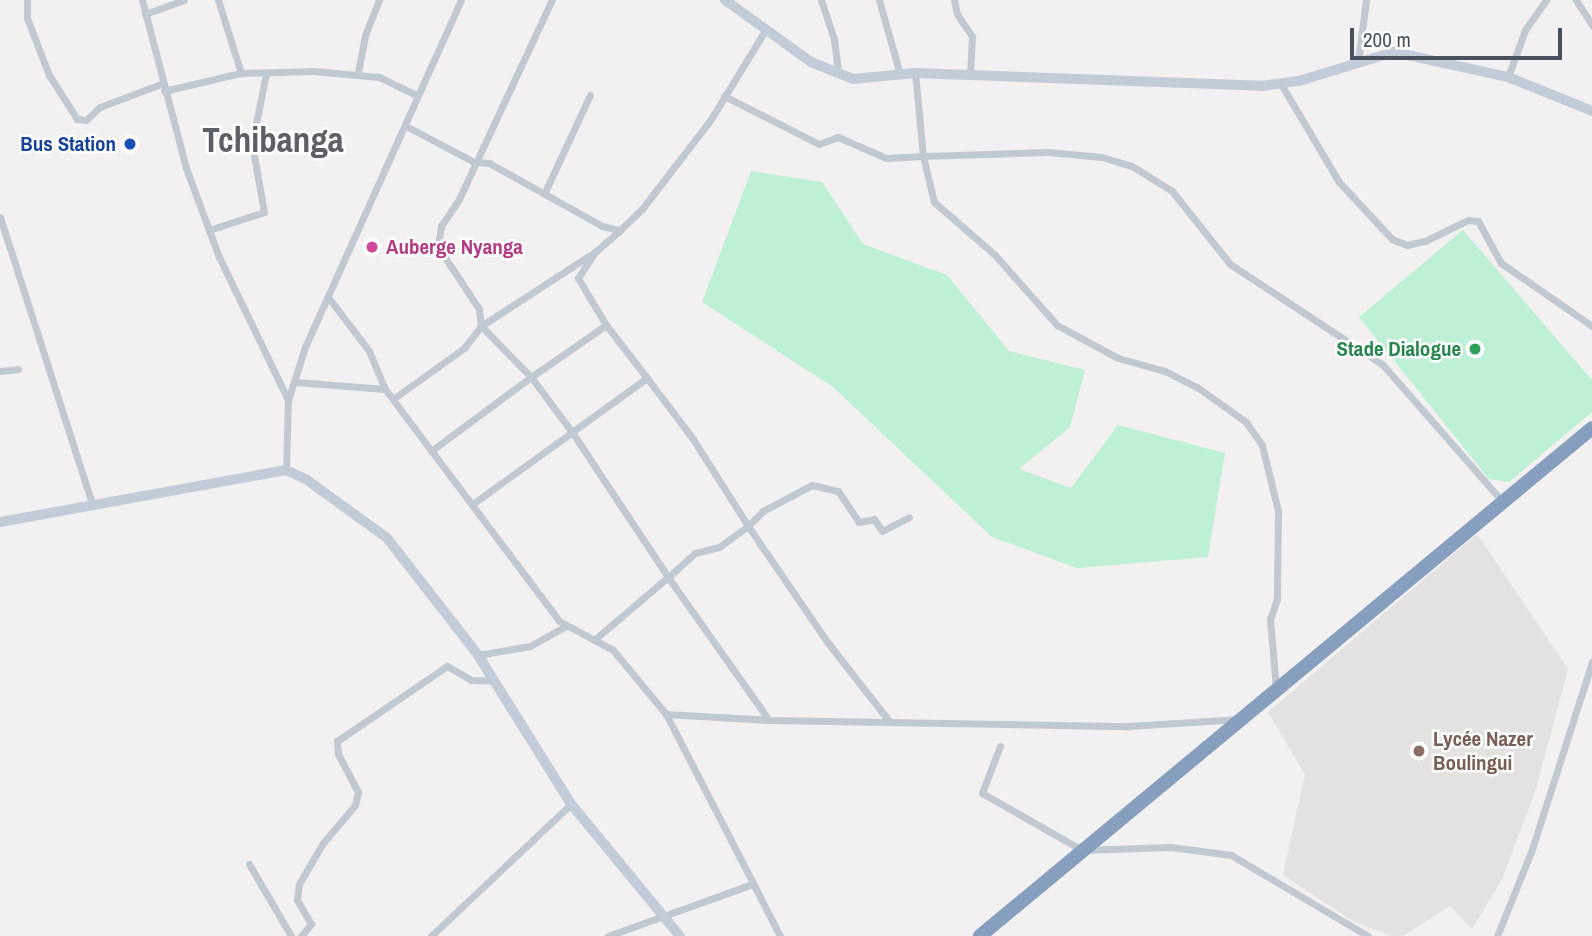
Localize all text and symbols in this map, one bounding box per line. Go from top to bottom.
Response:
scale bar [1354,14,1566,58]
text: 200 m [1363,25,1411,54]
district label: Tchibanga [202,119,344,161]
place label: Bus Station [20,131,116,157]
marker: Bus Station [122,136,138,152]
place label: Auberge Nyanga [386,234,523,260]
marker: Auberge Nyanga [364,239,380,255]
place label: Stade Dialogue [1337,336,1461,362]
marker: Stade Dialogue [1467,341,1483,357]
place label: Lycée Nazer Boulingui [1433,726,1533,776]
marker: Lycée Nazer Boulingui [1411,743,1427,759]

